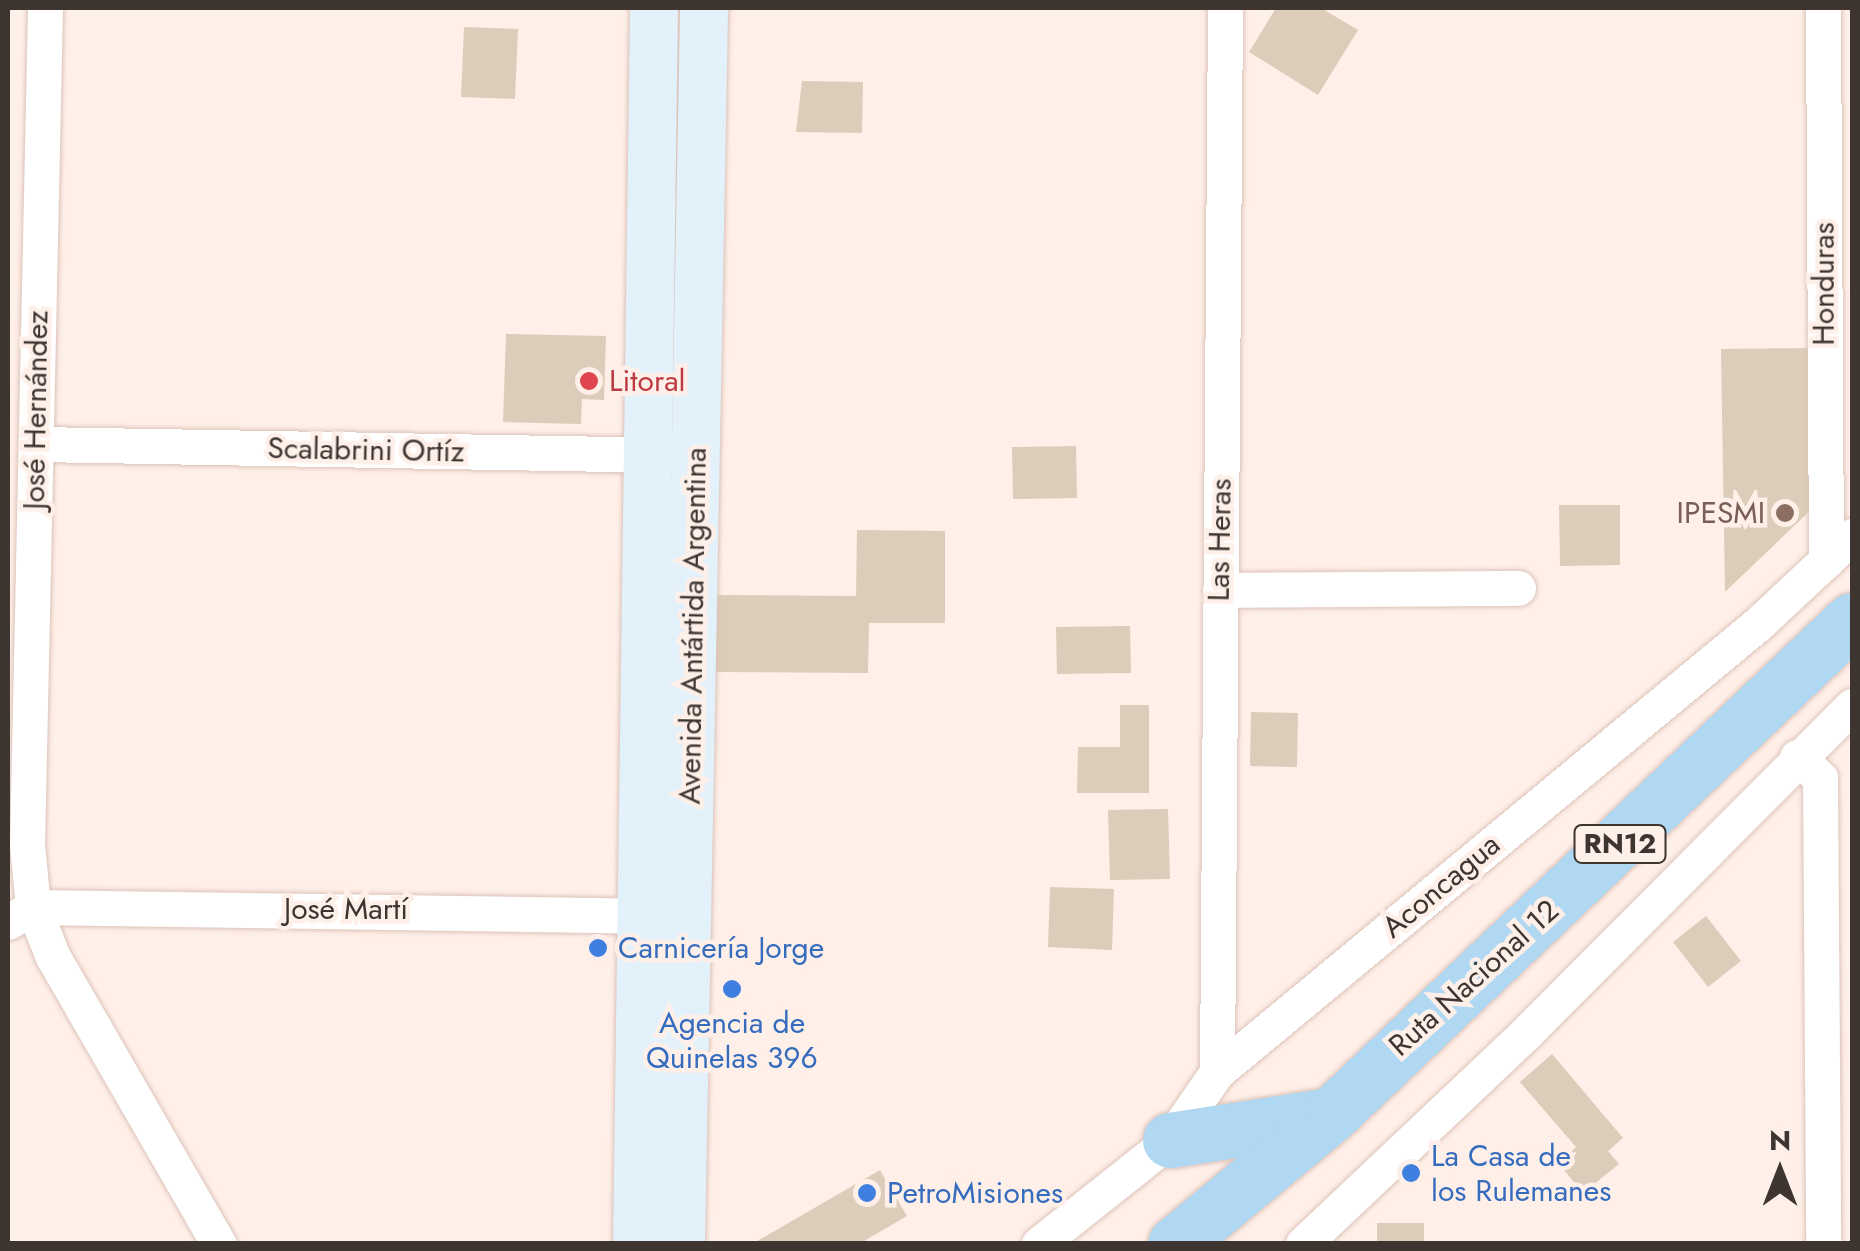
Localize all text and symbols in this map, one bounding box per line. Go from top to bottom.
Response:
street label: Honduras [1806,222,1842,346]
street label: José Hernández [16,310,56,510]
place label: Litoral [609,363,685,399]
marker: Litoral [578,370,600,392]
street label: Scalabrini Ortíz [267,430,465,470]
street label: Avenida Antártida Argentina [672,447,714,805]
street label: Las Heras [1201,478,1239,602]
place label: IPESMI [1677,495,1765,531]
marker: IPESMI [1774,502,1796,524]
road number: RN12 [1572,821,1668,867]
street label: Aconcagua [1375,826,1507,946]
street label: José Martí [284,891,408,927]
street label: Ruta Nacional 12 [1382,892,1566,1064]
place label: Carnicería Jorge [618,930,824,966]
marker: Carnicería Jorge [587,937,609,959]
marker: Agencia de Quinelas 396 [721,978,743,1000]
place label: Agencia de Quinelas 396 [646,1005,818,1076]
text: N [1769,1120,1791,1161]
north arrow [1730,1121,1830,1221]
place label: La Casa de los Rulemanes [1431,1138,1611,1208]
marker: La Casa de los Rulemanes [1400,1162,1422,1184]
place label: PetroMisiones [887,1175,1063,1211]
marker: PetroMisiones [856,1182,878,1204]

